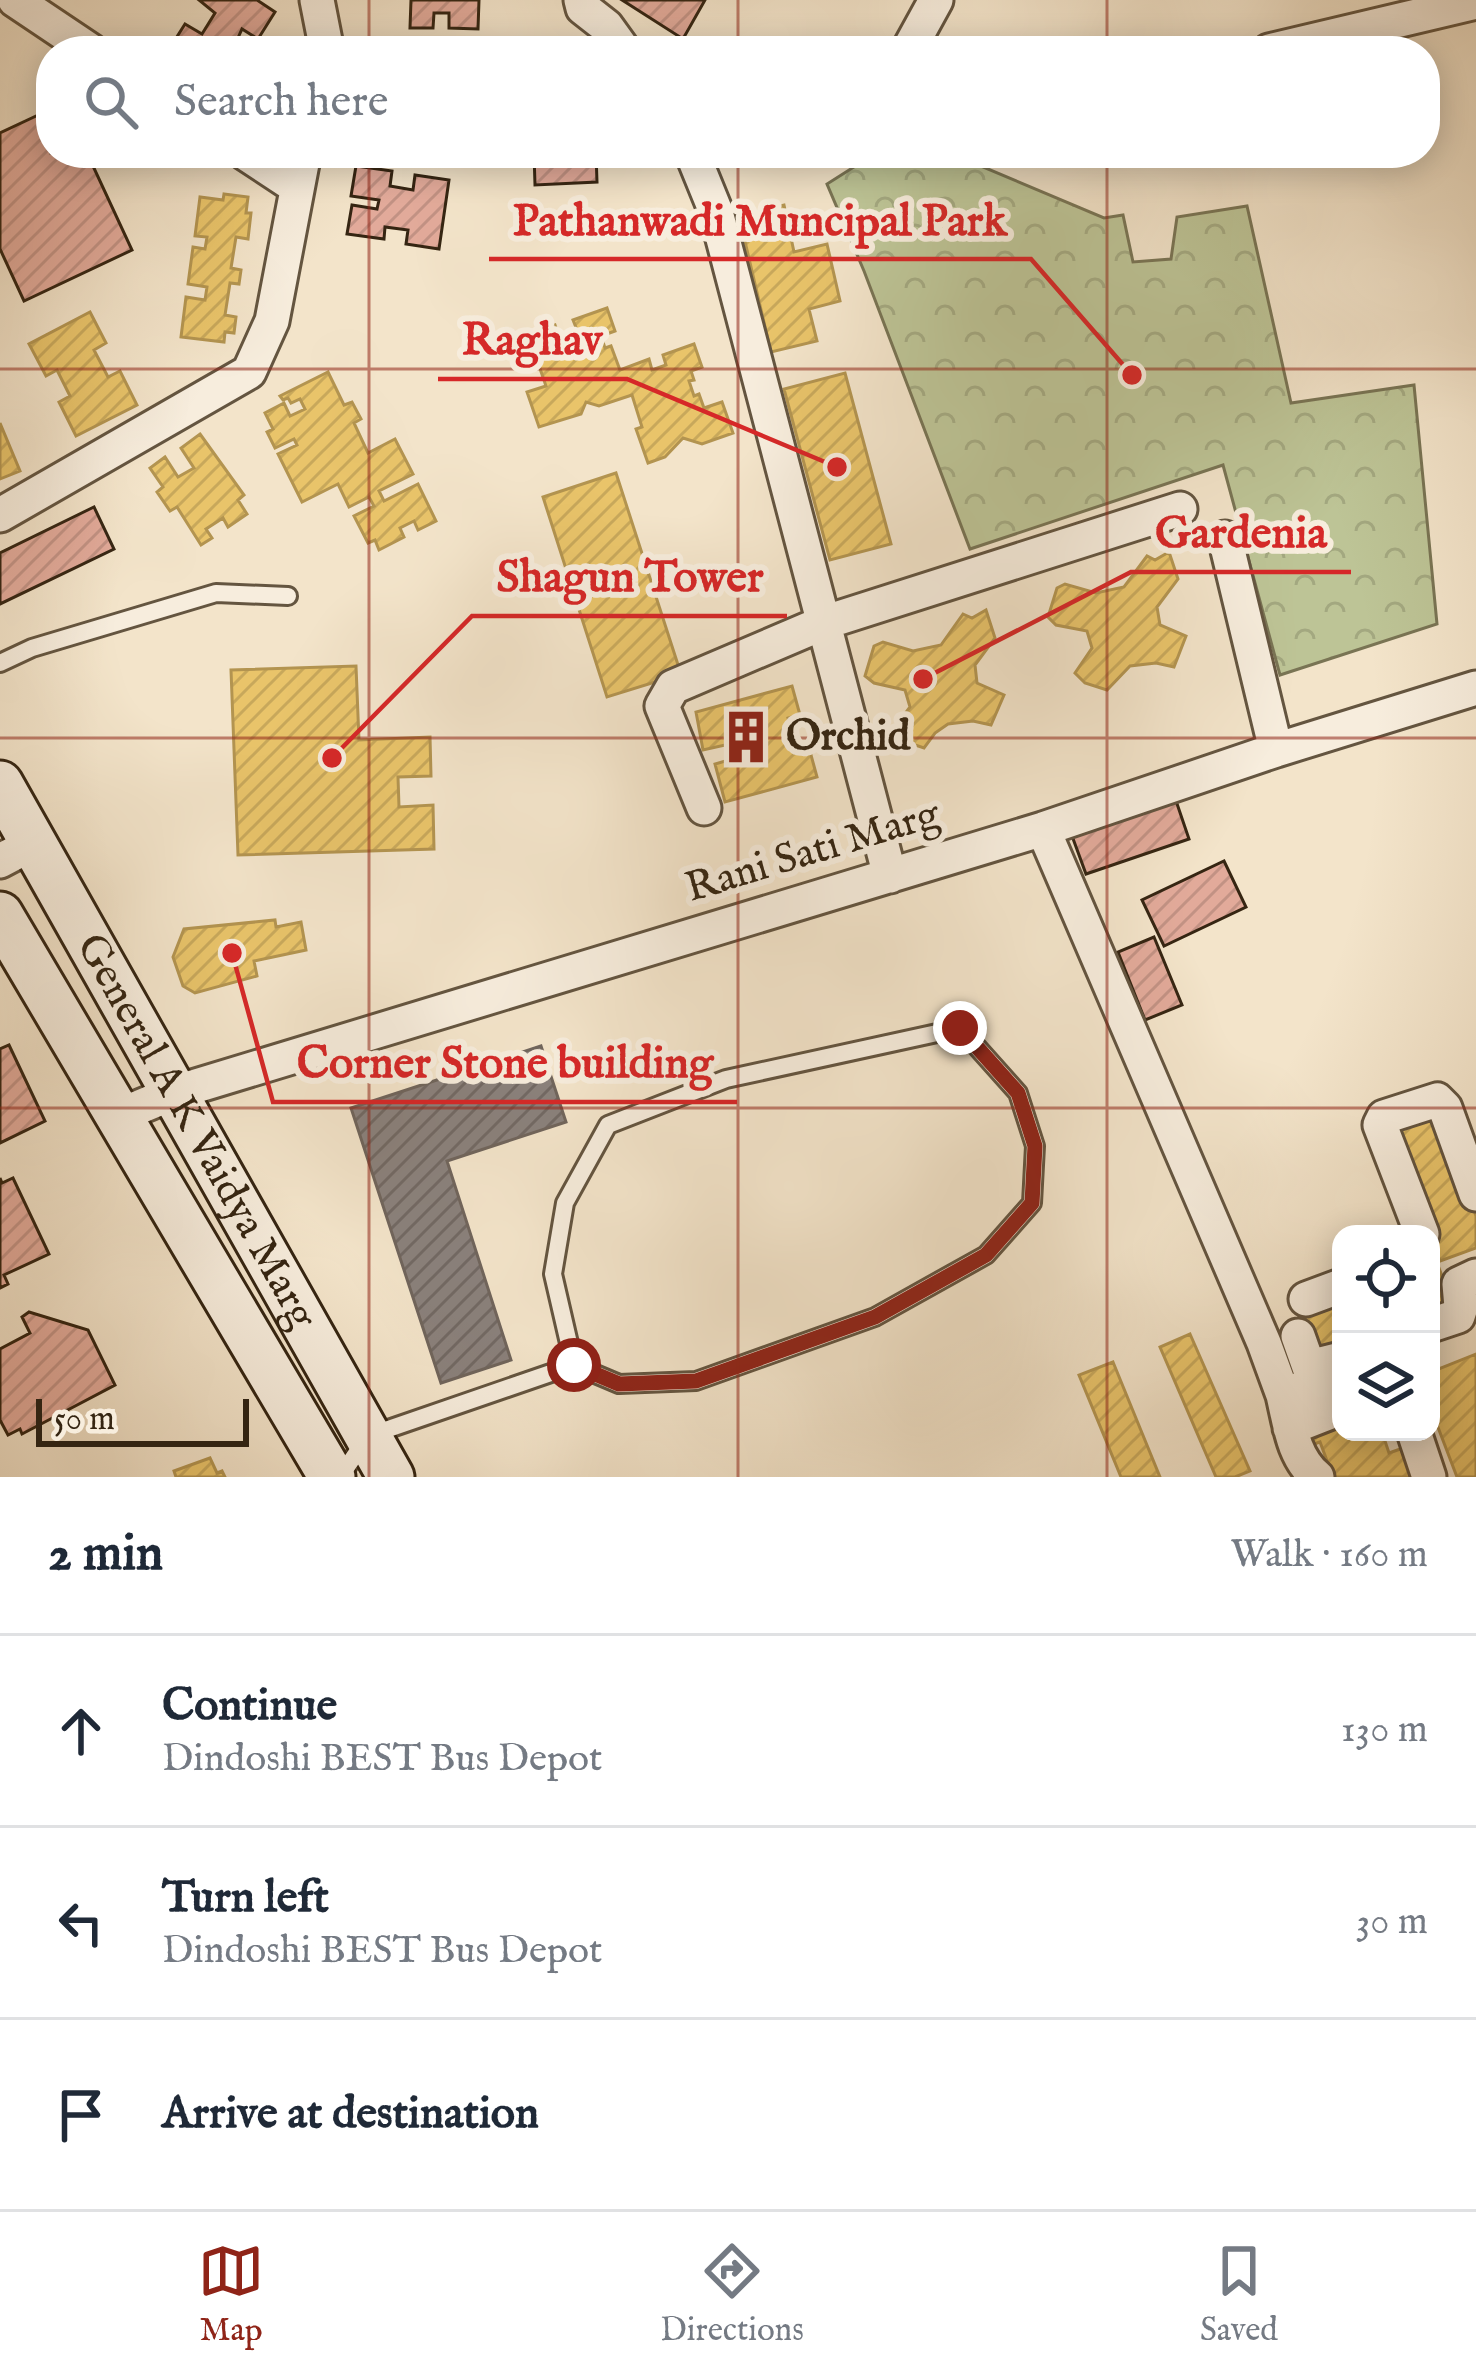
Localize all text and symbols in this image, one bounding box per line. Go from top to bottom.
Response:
search box [36,36,1440,168]
icon: search [78,69,144,135]
text: Search here [174,74,388,131]
callout: Pathanwadi Muncipal Park [489,178,1031,259]
text: Pathanwadi Muncipal Park [513,194,1009,251]
callout: Raghav [438,298,627,379]
text: Raghav [462,313,604,370]
callout: Gardenia [1131,491,1351,572]
text: Gardenia [1155,506,1328,563]
callout: Shagun Tower [472,535,787,616]
text: Shagun Tower [496,550,764,607]
building icon: Orchid [717,708,775,766]
place label: Orchid [786,711,912,764]
street label: Rani Sati Marg [679,788,948,916]
street label: General A K Vaidya Marg [64,924,329,1340]
route end [933,1001,987,1055]
callout: Corner Stone building [273,1021,737,1102]
text: Corner Stone building [297,1036,715,1093]
map controls [1332,1225,1440,1441]
button: locate [1332,1225,1440,1333]
button: layers [1332,1333,1440,1441]
route start [547,1338,601,1392]
scale bar [36,1393,249,1446]
text: 50 m [54,1399,115,1441]
text: 2 min [48,1523,163,1588]
text: Walk · 160 m [1230,1531,1428,1580]
text: Continue [162,1678,337,1735]
icon: ahead [48,1698,114,1764]
text: 130 m [1341,1706,1428,1755]
text: Dindoshi BEST Bus Depot [162,1735,602,1784]
text: Turn left [162,1870,329,1927]
icon: left [48,1890,114,1956]
text: 30 m [1356,1898,1428,1947]
text: Dindoshi BEST Bus Depot [162,1927,602,1976]
icon: arrive [48,2082,114,2148]
text: Arrive at destination [162,2086,539,2143]
tab: Map [198,2238,264,2352]
tab: Directions [660,2238,804,2352]
tab: Saved [1200,2238,1278,2352]

